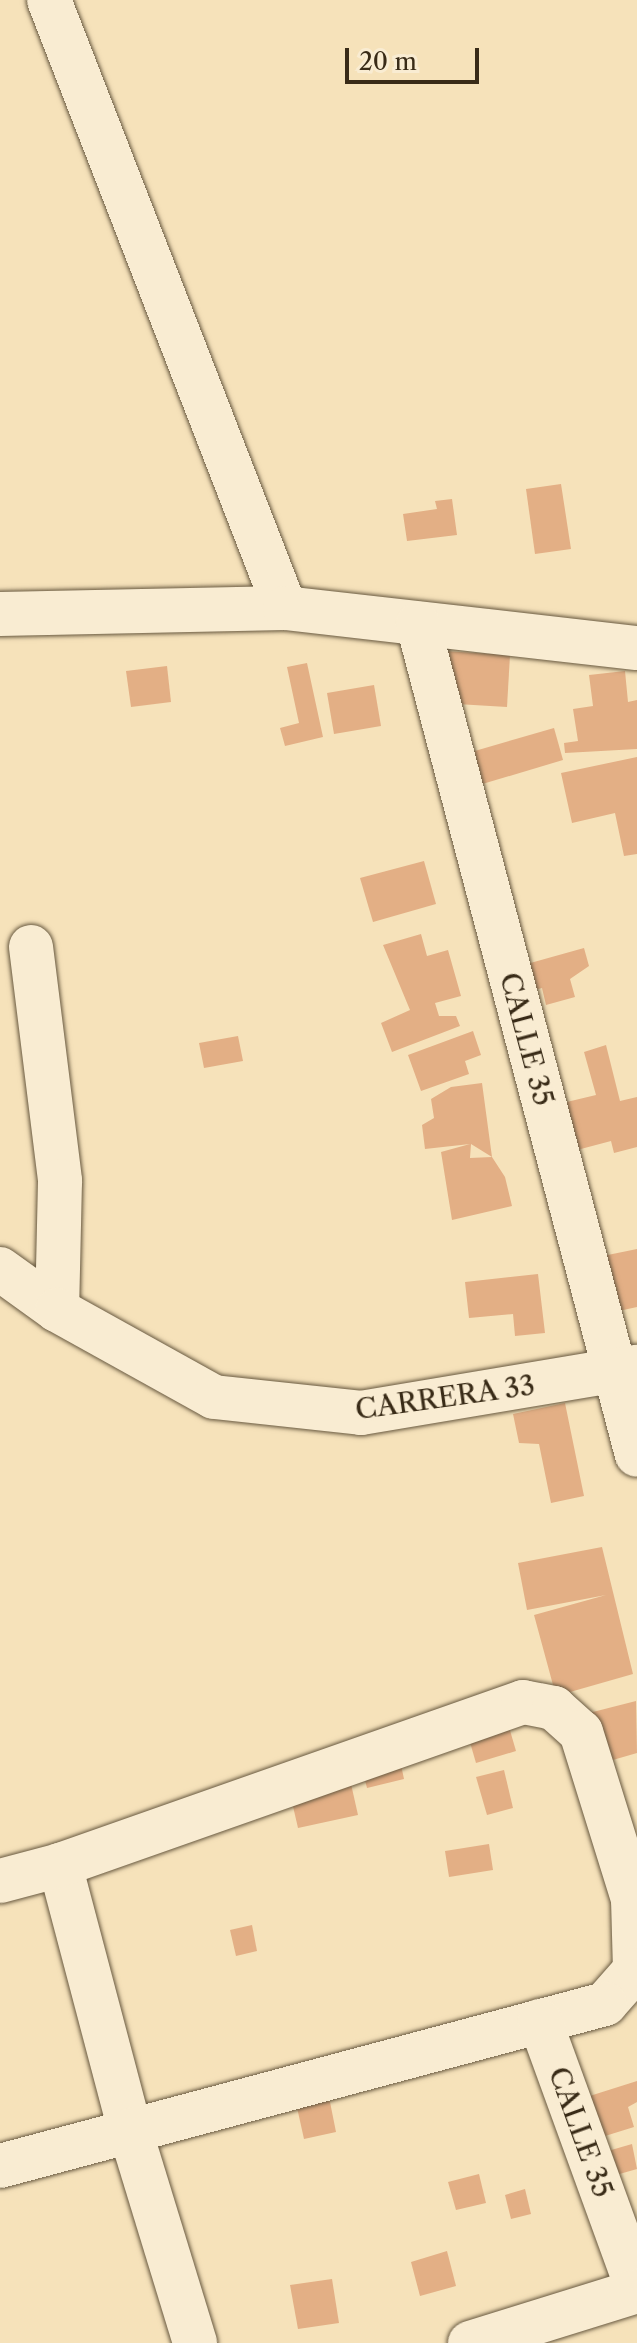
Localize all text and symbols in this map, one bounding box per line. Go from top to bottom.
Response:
scale bar [349,32,483,82]
text: 20 m [359,47,417,76]
street label: CALLE 35 [493,969,561,1109]
street label: CARRERA 33 [353,1368,537,1426]
street label: CALLE 35 [542,2062,620,2202]

